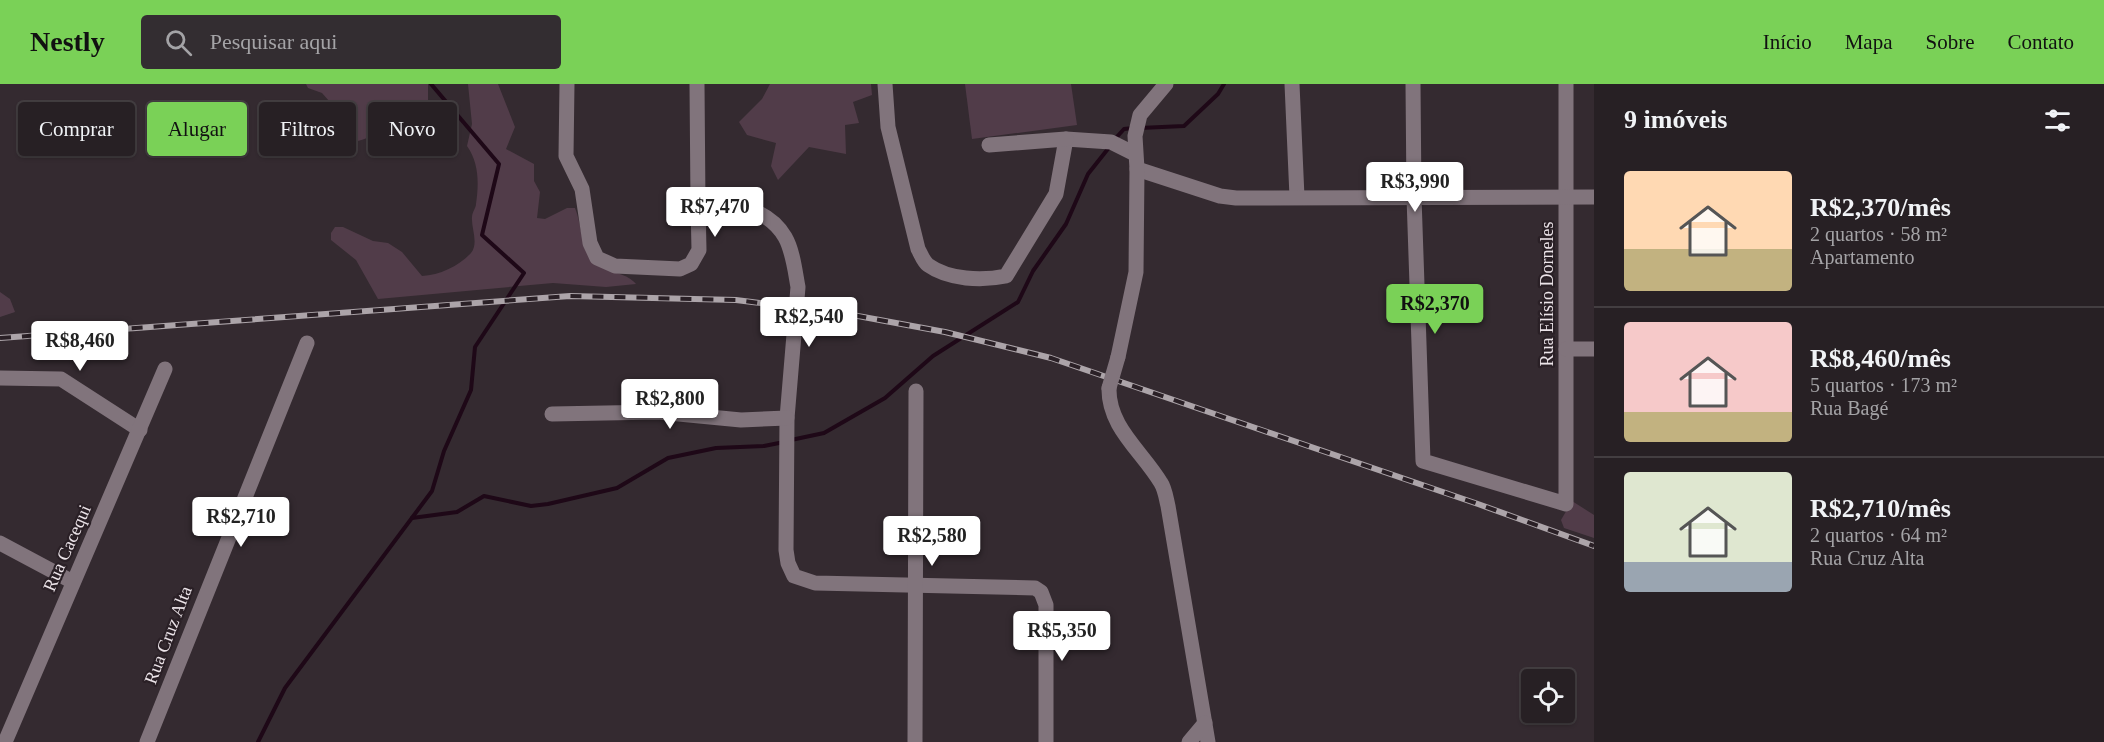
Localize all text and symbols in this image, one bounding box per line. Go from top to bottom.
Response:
search box [141,15,561,69]
text: Nestly [30,26,105,57]
icon: search [162,26,195,59]
text: Pesquisar aqui [210,29,337,54]
text: Início [1763,30,1812,54]
text: Mapa [1845,30,1893,54]
text: Sobre [1926,30,1975,54]
text: Contato [2008,30,2074,54]
chip: Comprar [18,102,135,156]
chip: Alugar [147,102,247,156]
chip: Filtros [259,102,356,156]
chip: Novo [368,102,457,156]
icon: filters [2041,104,2074,137]
text: 9 imóveis [1624,105,1727,134]
pin: R$3,990 [1360,162,1470,213]
text: R$3,990 [1380,170,1450,192]
pin: R$7,470 [660,187,770,238]
text: R$2,370/mês [1810,193,1951,222]
text: R$7,470 [680,195,750,217]
icon: home [1672,195,1744,267]
street label: Rua Elísio Dorneles [1537,222,1557,366]
text: 2 quartos · 58 m² [1810,223,1947,245]
text: Apartamento [1810,246,1914,268]
pin: R$2,370 [1380,284,1490,335]
text: R$2,370 [1400,292,1470,314]
pin: R$2,540 [754,297,864,348]
text: R$2,540 [774,305,844,327]
pin: R$8,460 [25,321,135,372]
text: R$8,460 [45,329,115,351]
text: R$8,460/mês [1810,344,1951,373]
icon: home [1672,346,1744,418]
text: 5 quartos · 173 m² [1810,374,1957,396]
pin: R$2,800 [615,379,725,430]
text: R$2,800 [635,387,705,409]
text: Rua Bagé [1810,397,1888,419]
text: R$2,710/mês [1810,494,1951,523]
icon: home [1672,496,1744,568]
pin: R$2,710 [186,497,296,548]
street label: Rua Cacequi [39,502,95,594]
text: R$2,710 [206,505,276,527]
pin: R$2,580 [877,516,987,567]
text: R$2,580 [897,524,967,546]
text: 2 quartos · 64 m² [1810,524,1947,546]
text: Rua Cruz Alta [1810,547,1924,569]
street label: Rua Cruz Alta [140,583,196,687]
pin: R$5,350 [1007,611,1117,662]
text: R$5,350 [1027,619,1097,641]
map controls [1521,669,1575,723]
button: locate [1521,669,1575,723]

